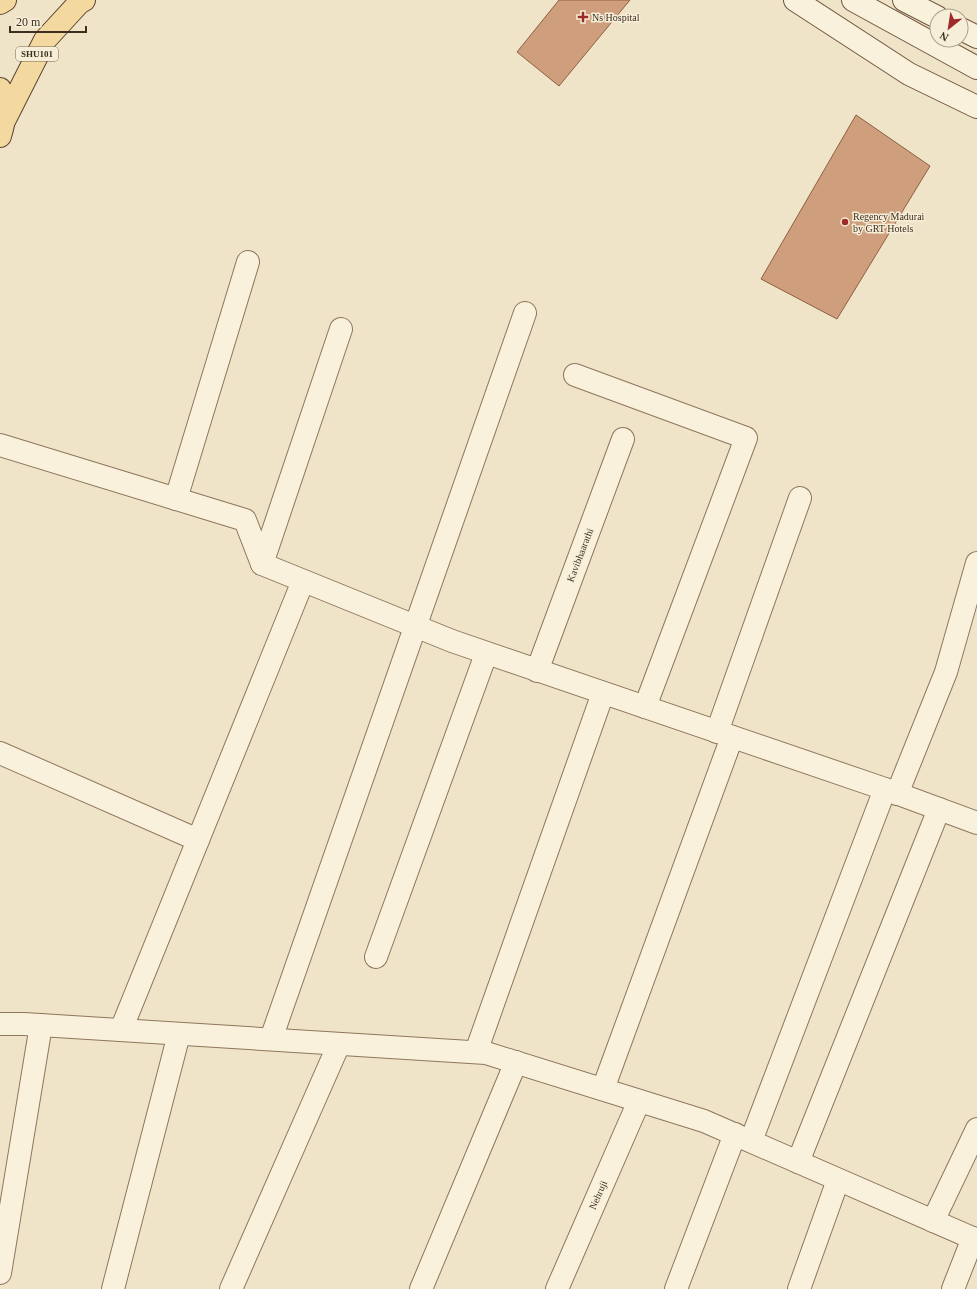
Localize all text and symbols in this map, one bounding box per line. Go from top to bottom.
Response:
scale bar [10,8,86,34]
north arrow [929,8,969,48]
marker: Ns Hospital [577,11,589,23]
place label: Ns Hospital [592,12,640,23]
text: 20 m [16,15,41,29]
text: N [938,29,950,44]
road number: SHU101 [16,47,58,61]
place label: Regency Madurai by GRT Hotels [853,211,925,234]
marker: Regency Madurai by GRT Hotels [840,217,850,227]
street label: Kavibhaarathi [565,526,595,583]
street label: Nehruji [587,1179,609,1211]

